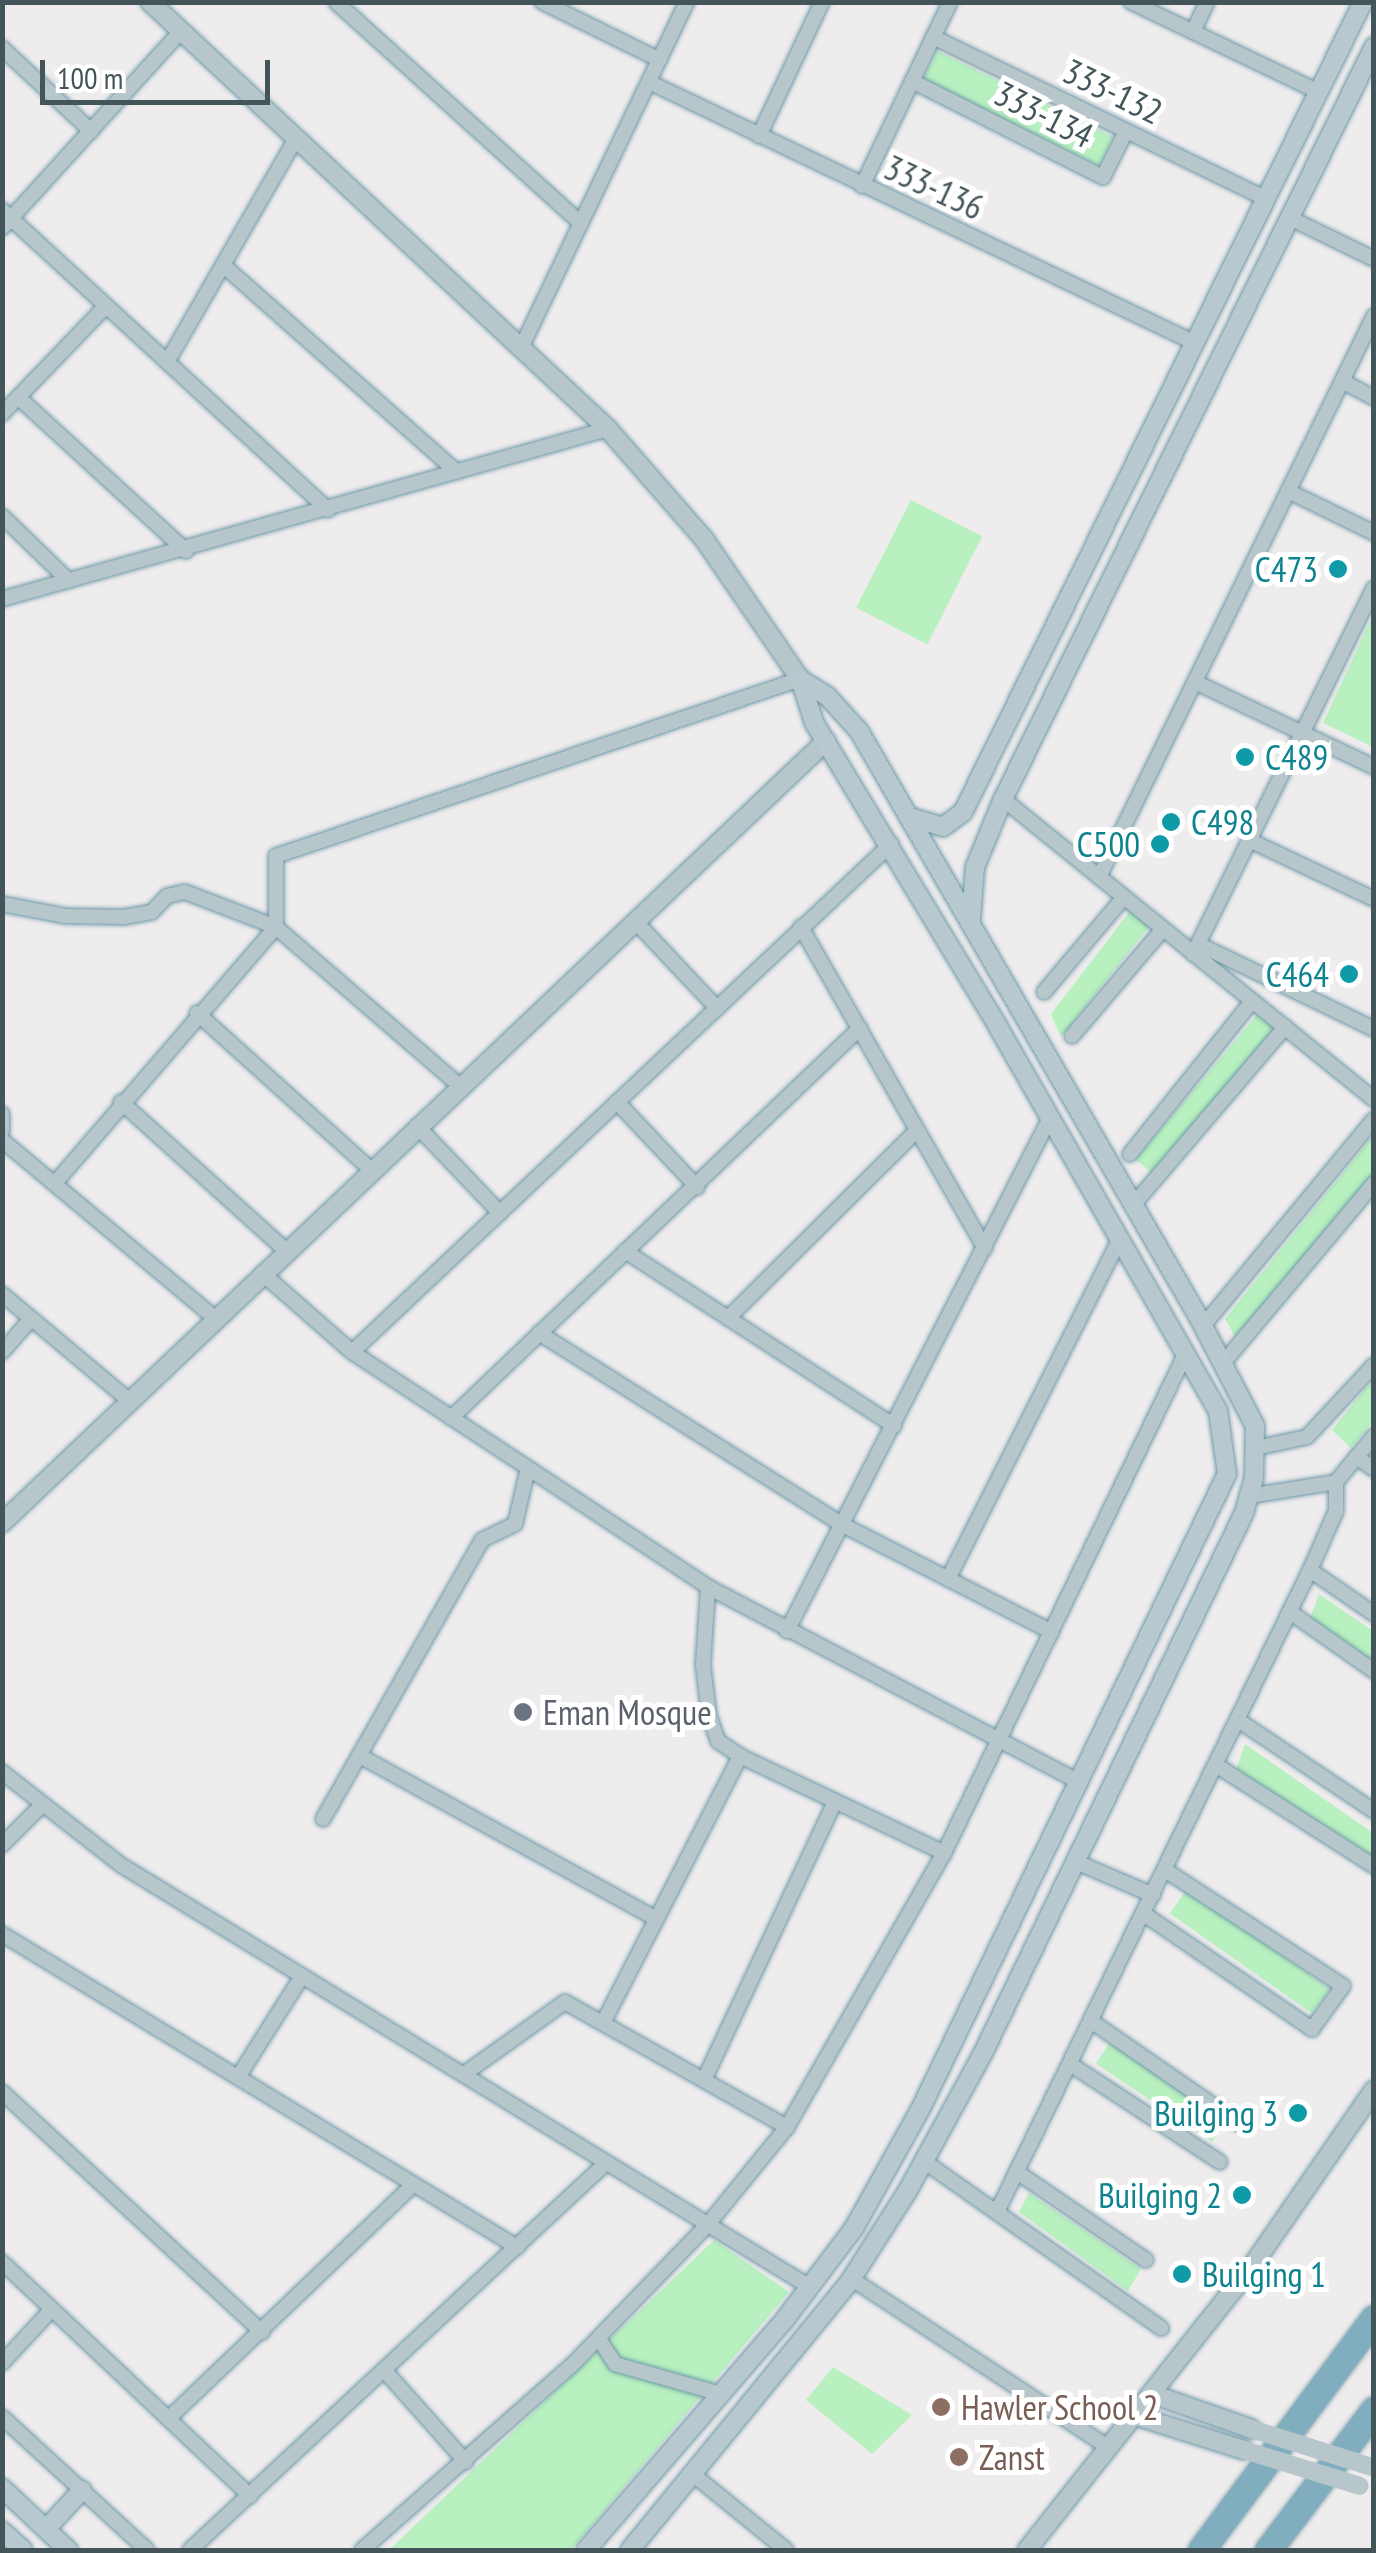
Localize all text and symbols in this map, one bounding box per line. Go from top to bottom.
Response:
scale bar [45,40,275,102]
street label: 333-132 [1057,49,1169,133]
text: 100 m [57,58,123,97]
street label: 333-134 [988,72,1100,156]
street label: 333-136 [878,146,990,228]
place label: C473 [1255,548,1318,590]
marker: C473 [1327,558,1349,580]
place label: C489 [1265,736,1328,778]
marker: C489 [1234,746,1256,768]
place label: C498 [1191,801,1254,843]
marker: C498 [1160,811,1182,833]
place label: C500 [1077,823,1140,865]
marker: C500 [1149,833,1171,855]
place label: C464 [1266,953,1329,995]
marker: C464 [1338,963,1360,985]
place label: Eman Mosque [543,1691,712,1733]
marker: Eman Mosque [512,1701,534,1723]
place label: Builging 3 [1154,2092,1278,2134]
marker: Builging 3 [1287,2102,1309,2124]
place label: Builging 2 [1098,2174,1222,2216]
marker: Builging 2 [1231,2184,1253,2206]
place label: Builging 1 [1202,2253,1326,2295]
marker: Builging 1 [1171,2263,1193,2285]
place label: Hawler School 2 [961,2386,1158,2428]
marker: Hawler School 2 [930,2396,952,2418]
place label: Zanst [979,2436,1045,2478]
marker: Zanst [948,2446,970,2468]

